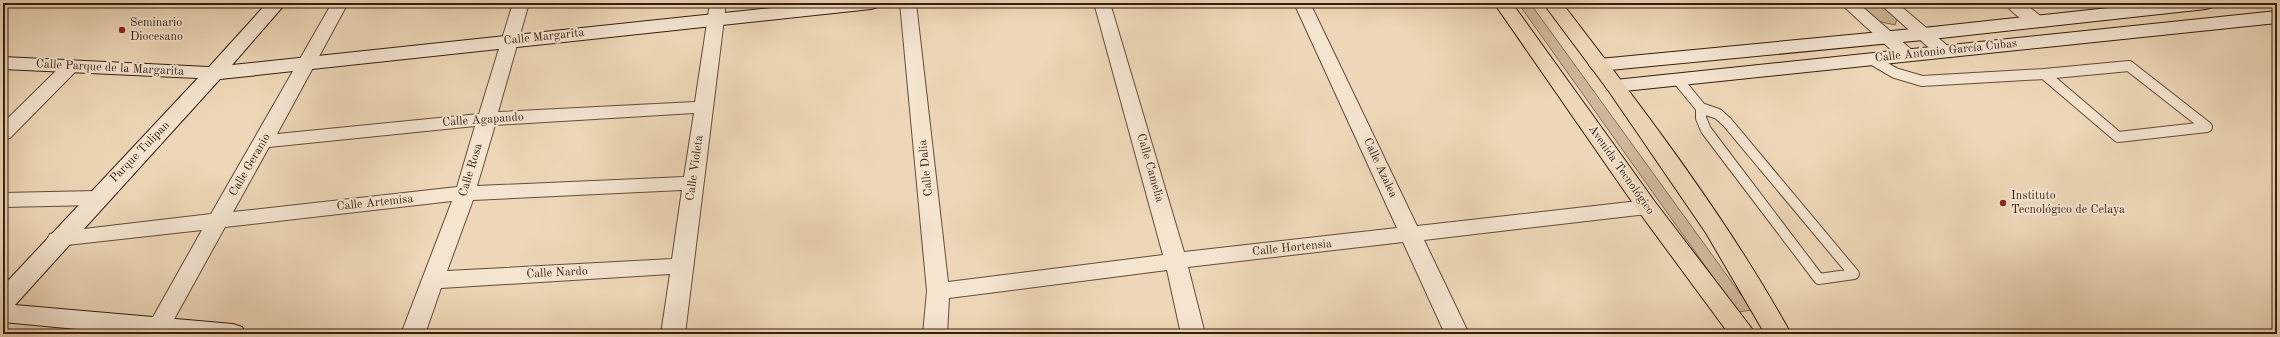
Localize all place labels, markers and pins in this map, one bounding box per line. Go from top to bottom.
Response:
place label: Seminario Diocesano [130,17,183,43]
marker: Seminario Diocesano [117,25,127,35]
place label: Instituto Tecnológico de Celaya [2011,190,2125,216]
marker: Instituto Tecnológico de Celaya [1998,198,2008,208]

